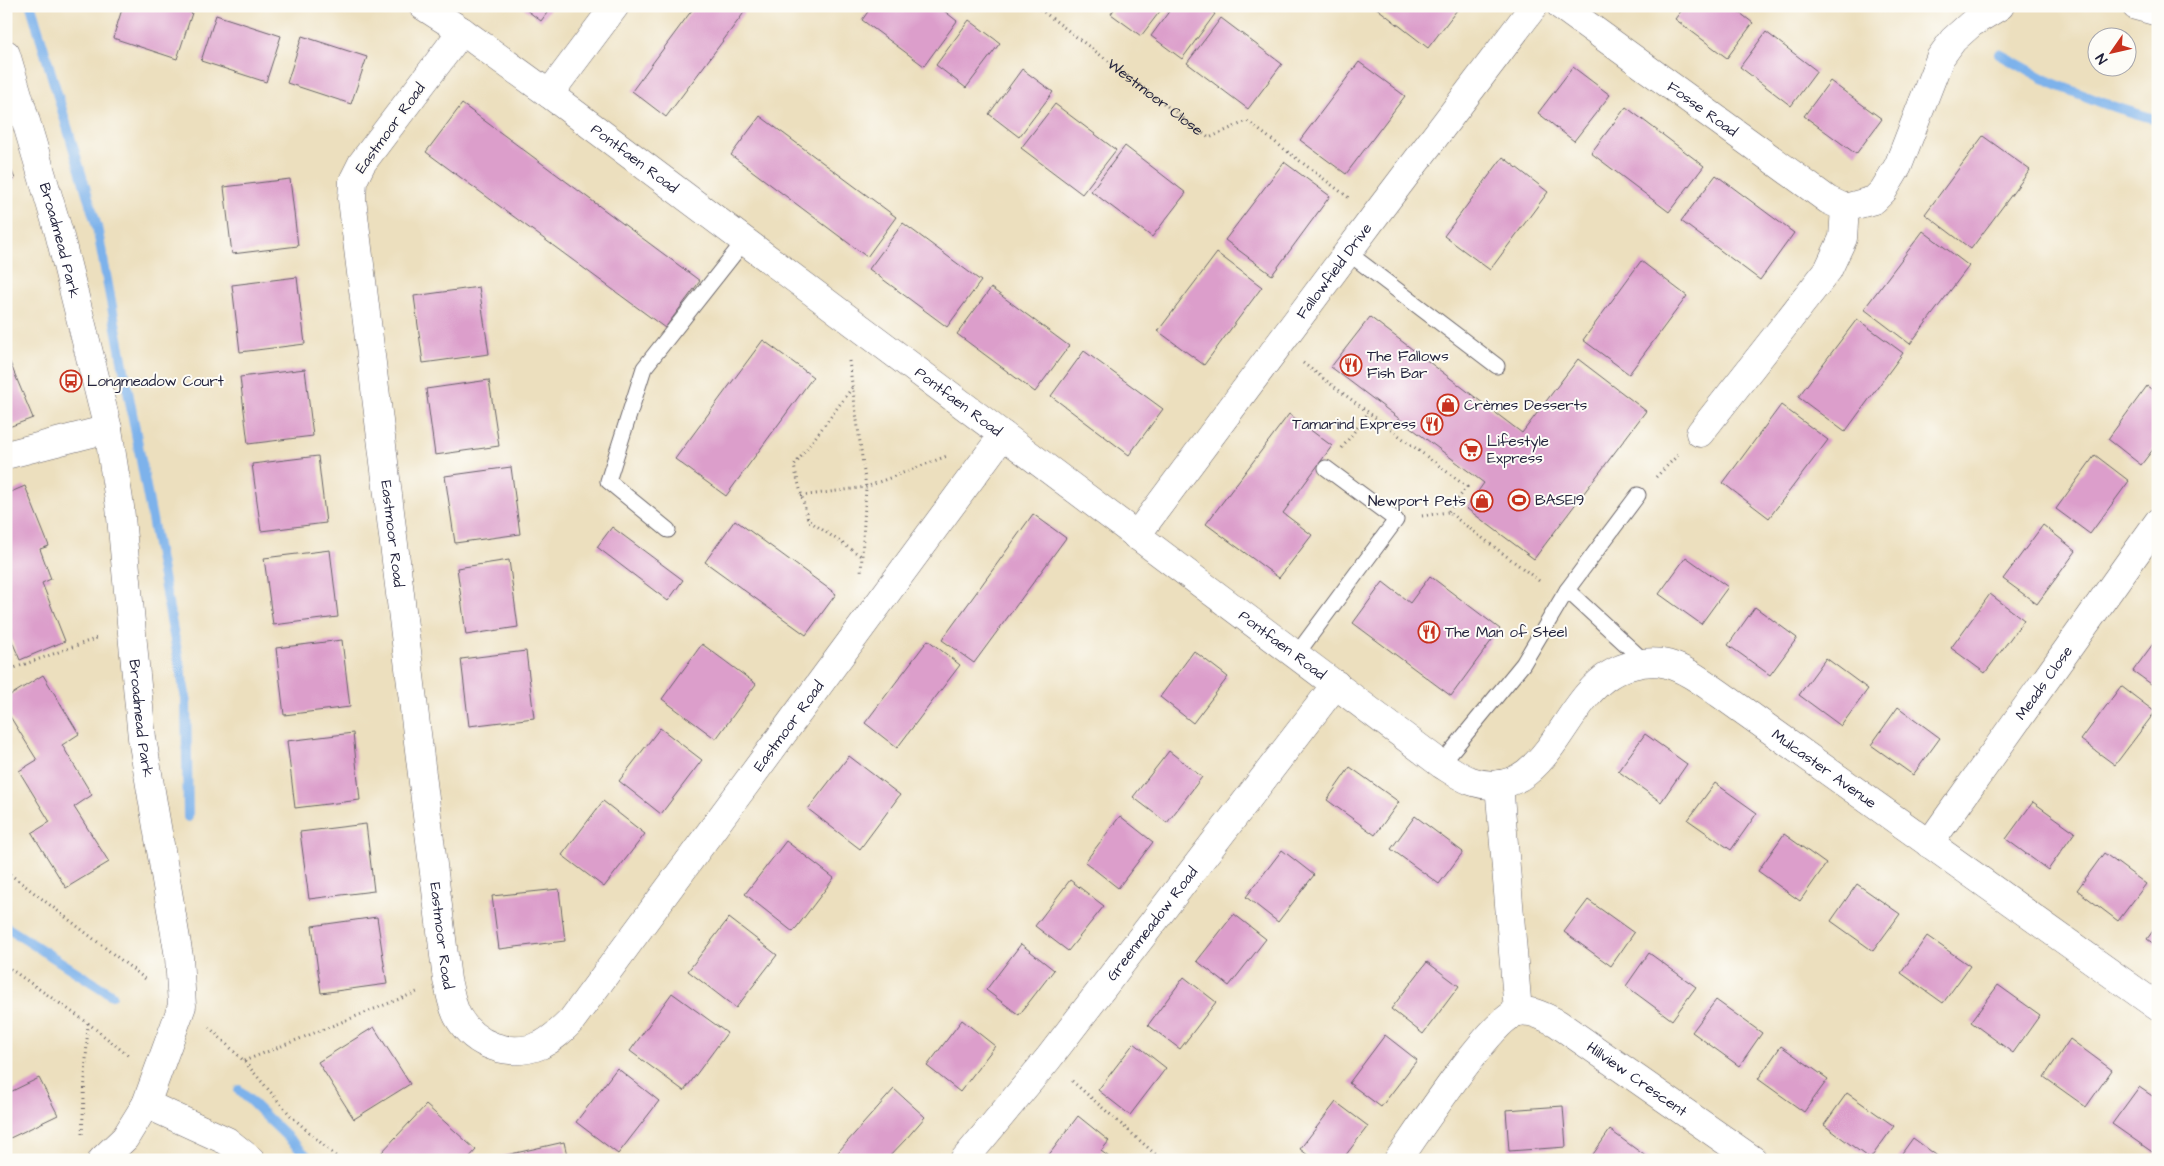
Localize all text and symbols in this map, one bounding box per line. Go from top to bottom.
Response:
north arrow [2086,28,2136,78]
text: N [2091,49,2113,68]
street label: Westmoor Close [1103,54,1207,141]
street label: Fosse Road [1663,77,1742,142]
street label: Eastmoor Road [350,78,431,178]
street label: Pontfaen Road [586,119,683,199]
street label: Broadmead Park [34,180,85,300]
street label: Fallowfield Drive [1292,219,1377,323]
place label: The Fallows Fish Bar [1367,346,1449,384]
restaurant icon: The Fallows Fish Bar [1339,353,1363,377]
street label: Pontfaen Road [910,362,1007,442]
bus stop icon: Longmeadow Court [59,369,83,393]
place label: Longmeadow Court [87,371,224,393]
shop icon: Crèmes Desserts [1436,393,1460,417]
place label: Crèmes Desserts [1464,395,1588,416]
restaurant icon: Tamarind Express [1420,412,1444,436]
place label: Tamarind Express [1292,414,1416,435]
place label: Lifestyle Express [1487,431,1549,469]
supermarket icon: Lifestyle Express [1459,438,1483,462]
street label: Eastmoor Road [375,479,409,589]
sports icon: BASE19 [1507,488,1531,512]
shop icon: Newport Pets [1470,489,1494,513]
place label: BASE19 [1535,490,1584,511]
place label: Newport Pets [1368,491,1466,512]
street label: Pontfaen Road [1234,606,1330,685]
restaurant icon: The Man of Steel [1417,620,1441,644]
place label: The Man of Steel [1445,622,1567,643]
street label: Meads Close [2011,642,2078,724]
street label: Broadmead Park [124,658,158,779]
street label: Eastmoor Road [749,677,829,776]
street label: Mulcaster Avenue [1767,724,1881,814]
street label: Greenmeadow Road [1102,862,1203,985]
street label: Eastmoor Road [424,881,459,992]
street label: Hillview Crescent [1582,1037,1691,1122]

